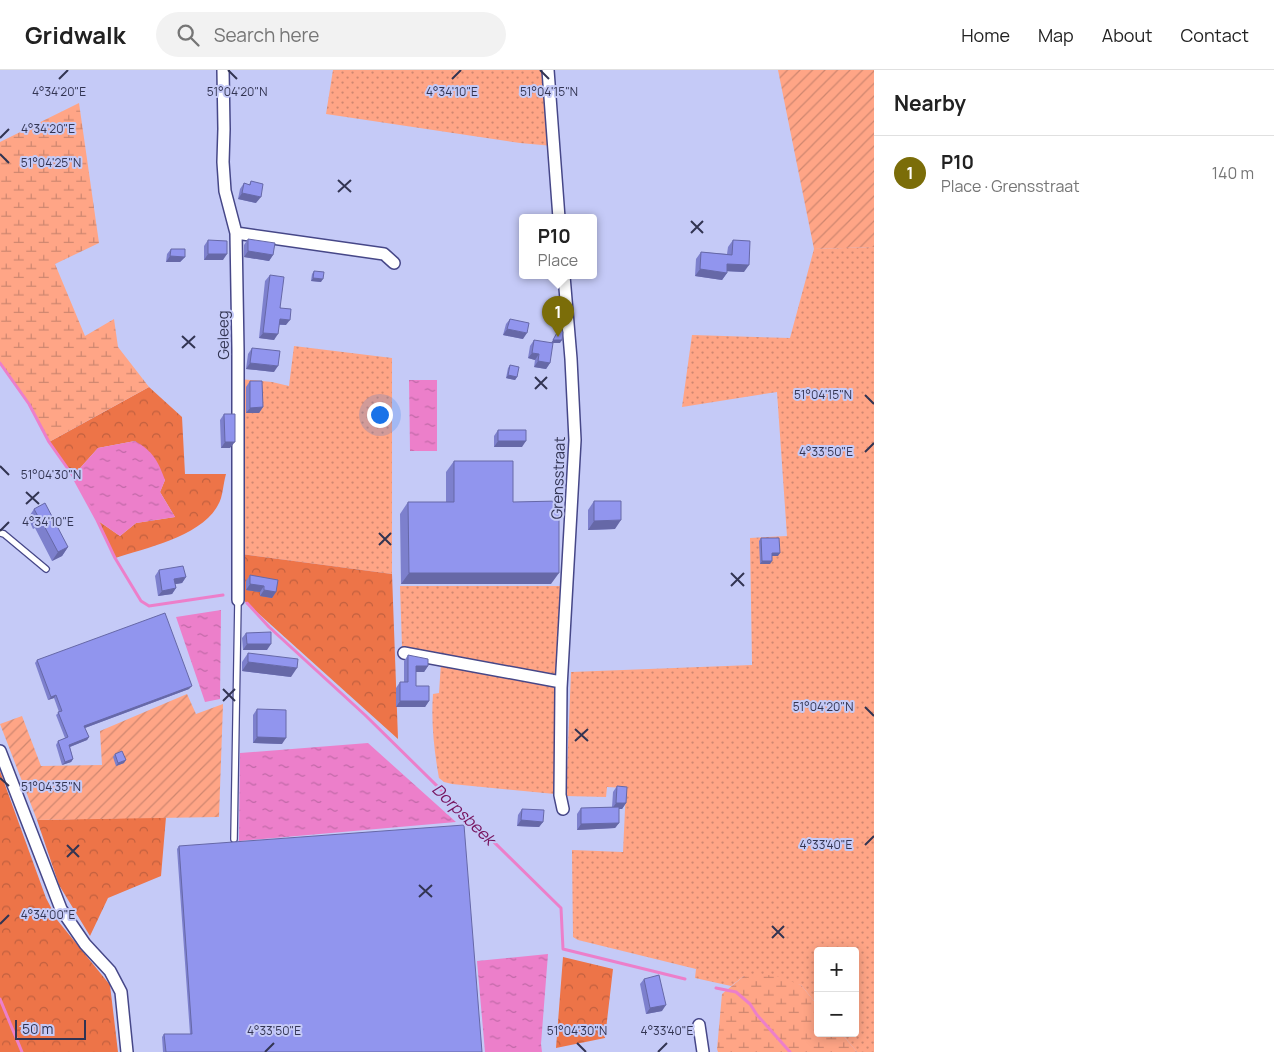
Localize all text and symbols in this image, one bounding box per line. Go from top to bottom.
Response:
search box [156,12,506,57]
text: Gridwalk [25,18,126,51]
icon: search [174,21,202,49]
text: Search here [214,22,319,48]
text: Home [961,23,1010,47]
text: Map [1038,23,1074,47]
text: About [1102,23,1152,47]
text: Contact [1180,23,1249,47]
text: 4°34'20"E [32,83,86,100]
text: 51°04'20"N [207,83,267,100]
text: 4°34'10"E [426,83,478,100]
text: 51°04'15"N [520,83,578,100]
text: Nearby [894,89,966,117]
text: 4°34'20"E [21,120,75,137]
text: P10 [941,149,974,175]
text: 51°04'25"N [21,154,81,171]
text: 1 [906,162,914,184]
text: 140 m [1212,162,1254,184]
text: Place · Grensstraat [941,175,1080,197]
popup [519,214,597,279]
text: P10 [538,223,571,249]
text: Place [538,249,578,271]
pin: 1 [542,296,574,337]
street label: Geleeg [212,310,234,360]
text: 51°04'15"N [794,386,852,403]
your location [367,402,393,428]
street label: Grensstraat [546,436,570,520]
text: 4°33'50"E [799,443,853,460]
text: 51°04'30"N [21,466,81,483]
text: 4°34'10"E [22,513,74,530]
text: 51°04'20"N [793,698,853,715]
text: 51°04'35"N [21,778,81,795]
water label: Dorpsbeek [428,778,502,851]
text: 4°33'40"E [800,836,853,853]
text: 4°34'00"E [21,906,75,923]
map controls [814,947,859,1037]
button: + [814,947,859,992]
button: − [814,992,859,1037]
scale bar [15,1017,86,1040]
text: 50 m [22,1019,53,1038]
text: 4°33'50"E [247,1022,301,1039]
text: 51°04'30"N [547,1022,607,1039]
text: 4°33'40"E [641,1022,694,1039]

